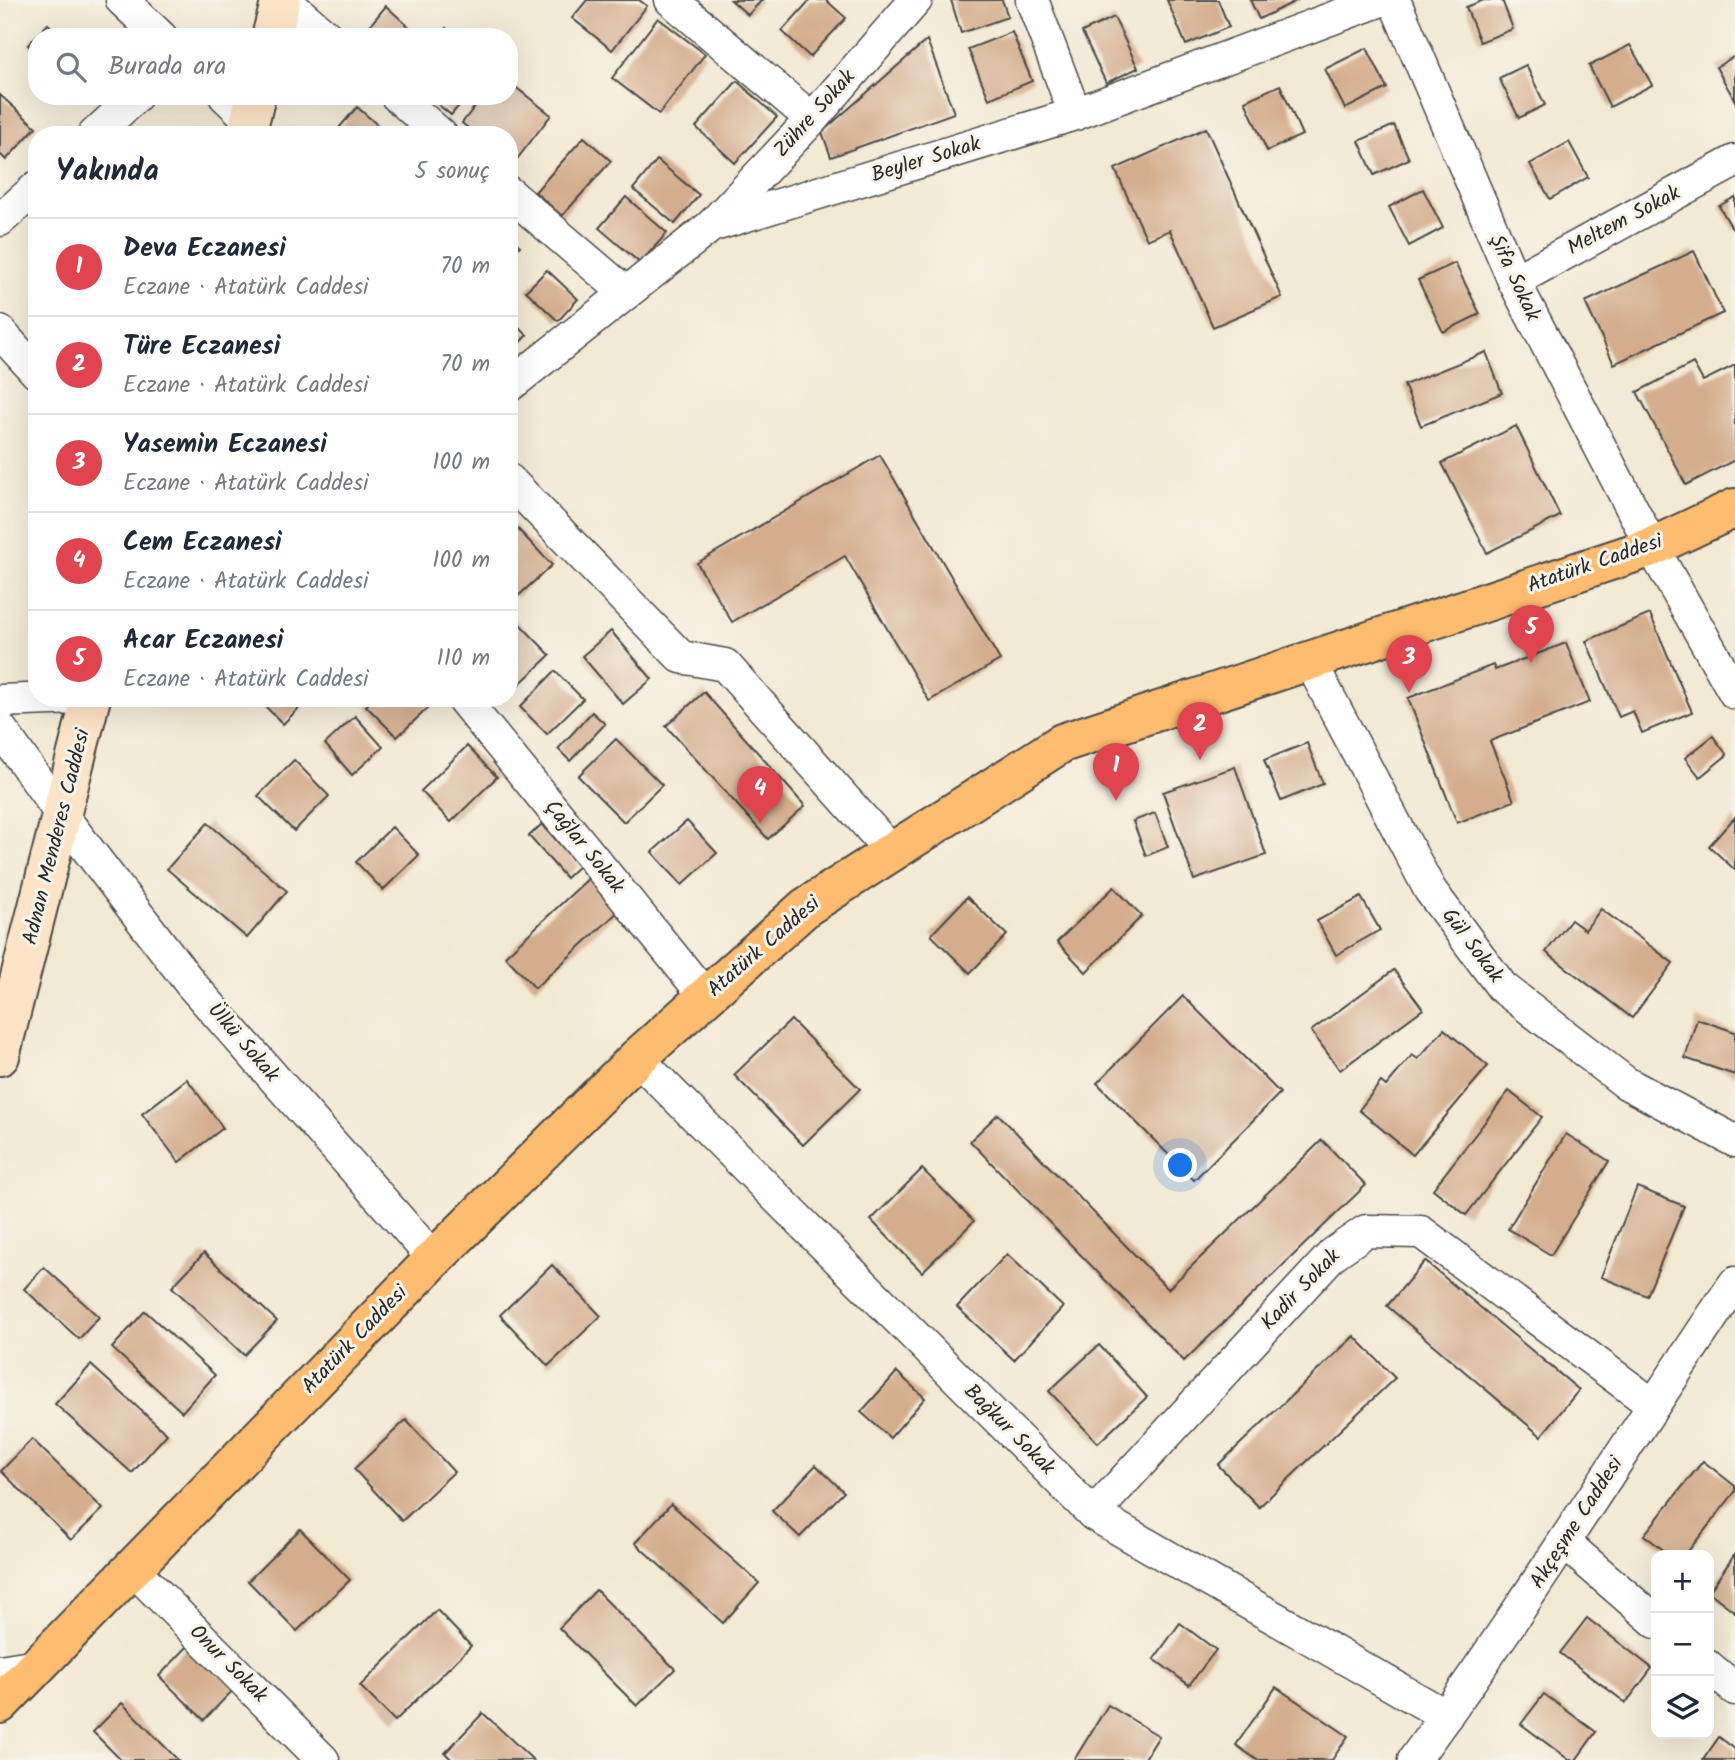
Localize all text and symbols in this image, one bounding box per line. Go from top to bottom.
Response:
search box [28,28,518,105]
text: Burada ara [108,46,226,88]
icon: search [52,48,90,86]
street label: Zühre Sokak [766,62,864,166]
street label: Beyler Sokak [867,128,985,192]
text: Yakında [56,148,159,196]
text: 5 sonuç [415,154,490,190]
street label: Meltem Sokak [1561,177,1687,265]
text: Deva Eczanesi [123,228,286,270]
street label: Şifa Sokak [1479,229,1549,327]
text: 1 [76,249,82,285]
text: 70 m [440,249,490,285]
text: Eczane · Atatürk Caddesi [123,270,368,306]
text: Türe Eczanesi [123,326,280,368]
text: 2 [72,347,86,383]
text: 70 m [440,347,490,383]
text: Eczane · Atatürk Caddesi [123,368,368,404]
text: Yasemin Eczanesi [123,424,327,466]
text: 3 [73,445,85,481]
text: 100 m [432,445,490,481]
text: Eczane · Atatürk Caddesi [123,466,368,502]
text: Cem Eczanesi [123,522,282,564]
street label: Atatürk Caddesi [1523,525,1668,603]
text: 4 [73,543,85,579]
text: 100 m [432,543,490,579]
text: Eczane · Atatürk Caddesi [123,564,368,600]
pin: 5 [1508,605,1554,663]
text: Acar Eczanesi [123,620,284,662]
pin: 3 [1386,635,1432,693]
text: 5 [73,641,85,677]
text: 110 m [437,641,490,677]
text: Eczane · Atatürk Caddesi [123,662,368,698]
pin: 2 [1177,702,1223,760]
street label: Adnan Menderes Caddesi [14,725,100,948]
pin: 1 [1093,743,1139,801]
pin: 4 [737,766,783,824]
street label: Çağlar Sokak [536,793,632,901]
street label: Atatürk Caddesi [700,888,829,1006]
street label: Gül Sokak [1433,901,1511,991]
street label: Ülkü Sokak [199,996,287,1090]
your location [1163,1148,1197,1182]
street label: Kadir Sokak [1253,1241,1349,1339]
street label: Atatürk Caddesi [294,1277,417,1402]
street label: Bağkur Sokak [955,1376,1063,1484]
street label: Akçeşme Caddesi [1522,1450,1633,1596]
map controls [1651,1550,1714,1739]
button: + [1651,1550,1714,1613]
button: − [1651,1613,1714,1676]
street label: Onur Sokak [181,1617,275,1711]
button: layers [1651,1676,1714,1739]

